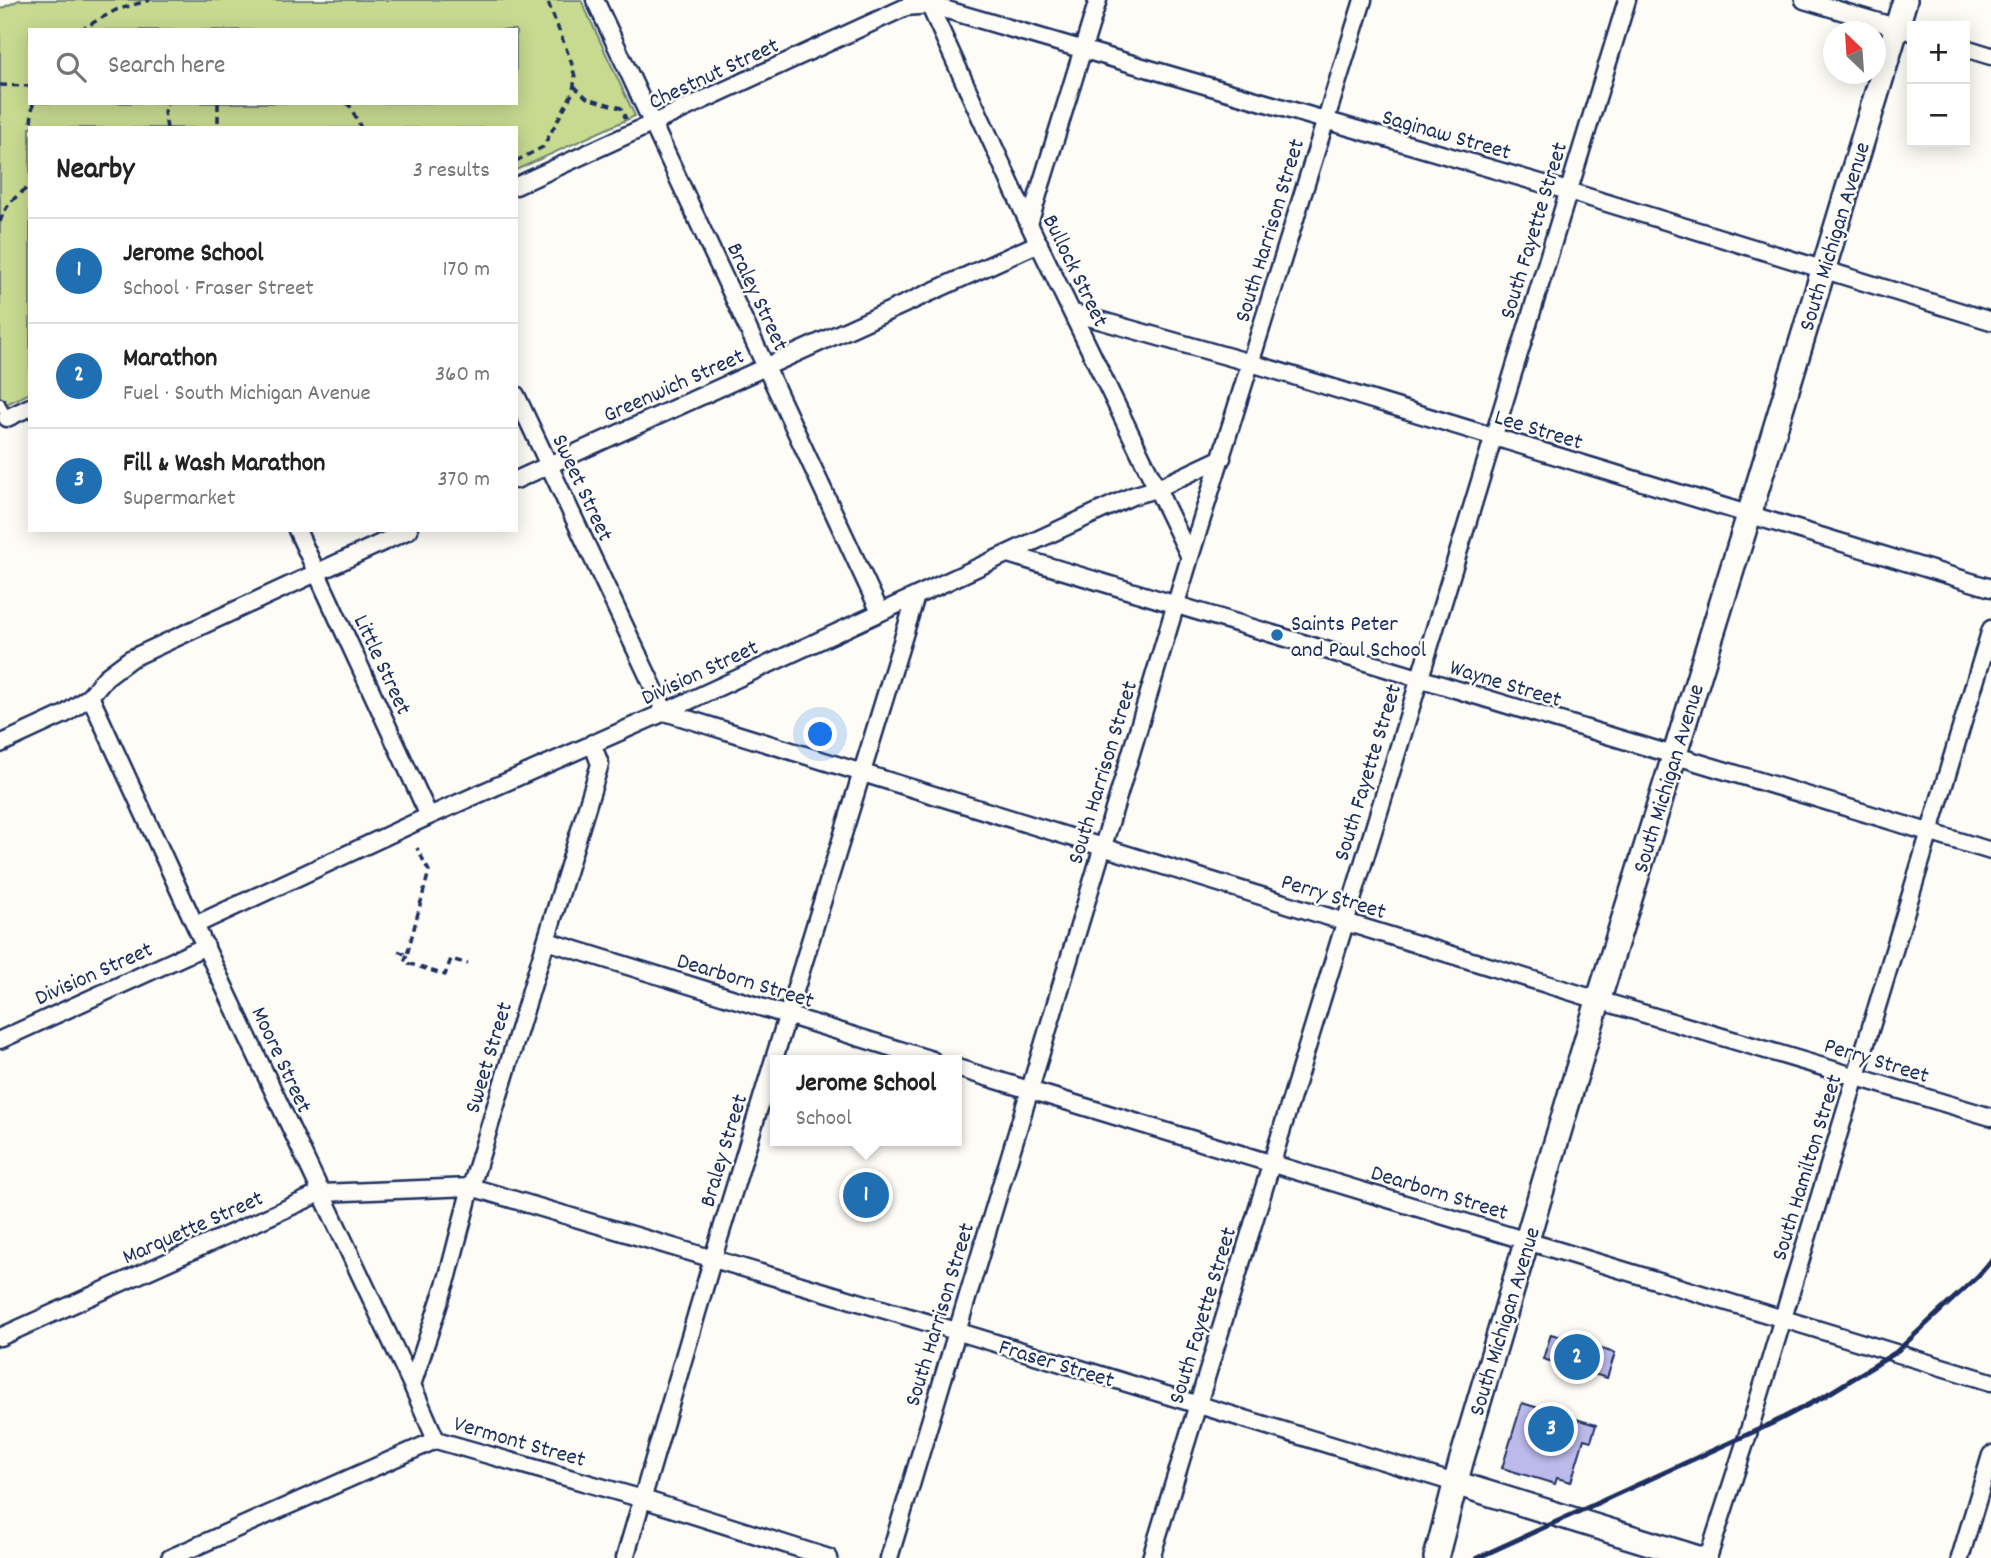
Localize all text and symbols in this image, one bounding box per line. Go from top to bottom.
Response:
north arrow [1823,21,1886,84]
map controls [1907,21,1970,147]
button: + [1907,21,1970,84]
search box [28,28,518,105]
street label: Chestnut Street [644,31,785,120]
icon: search [52,48,90,86]
text: Search here [108,48,226,85]
button: − [1907,84,1970,147]
street label: Saginaw Street [1378,102,1514,171]
street label: South Harrison Street [1228,135,1315,327]
street label: South Fayette Street [1493,139,1578,323]
street label: South Michigan Avenue [1792,139,1881,336]
text: Nearby [56,150,134,193]
text: 3 results [413,155,490,188]
street label: Bullock Street [1032,210,1115,334]
text: Jerome School [123,236,264,273]
street label: Braley Street [716,238,795,357]
text: 1 [76,254,82,287]
text: 170 m [443,254,490,287]
text: School · Fraser Street [123,273,314,306]
text: Marathon [123,341,217,378]
street label: Greenwich Street [599,341,750,433]
text: 2 [74,359,84,392]
text: 360 m [435,359,490,392]
text: Fuel · South Michigan Avenue [123,378,371,411]
street label: Lee Street [1490,402,1586,460]
street label: Sweet Street [542,429,620,547]
text: Fill & Wash Marathon [123,446,325,483]
text: 3 [74,464,84,497]
text: 370 m [437,464,490,497]
text: Supermarket [123,483,235,516]
place label: Saints Peter and Paul School [1291,609,1427,668]
street label: Little Street [343,610,418,721]
marker: Saints Peter and Paul School [1269,627,1285,643]
street label: Division Street [637,633,764,716]
street label: Wayne Street [1445,653,1565,718]
street label: South Harrison Street [1061,677,1148,869]
street label: South Fayette Street [1327,681,1412,865]
street label: South Michigan Avenue [1626,681,1715,878]
your location [803,717,837,751]
street label: Perry Street [1276,867,1389,930]
street label: Division Street [30,935,159,1016]
street label: Dearborn Street [672,946,818,1019]
street label: Sweet Street [458,998,523,1118]
street label: Moore Street [241,1002,319,1119]
street label: Perry Street [1819,1031,1932,1094]
popup [770,1055,962,1146]
text: Jerome School [796,1066,936,1103]
street label: South Hamilton Street [1764,1071,1852,1265]
street label: Braley Street [693,1091,758,1211]
text: School [796,1103,852,1136]
street label: Dearborn Street [1366,1158,1512,1231]
pin: 1 [843,1169,889,1221]
street label: Marquette Street [118,1183,269,1275]
street label: South Harrison Street [898,1219,985,1411]
street label: South Fayette Street [1162,1224,1247,1408]
street label: South Michigan Avenue [1462,1224,1551,1421]
pin: 2 [1554,1331,1600,1383]
street label: Fraser Street [994,1332,1118,1399]
pin: 3 [1528,1403,1574,1455]
street label: Vermont Street [449,1409,589,1478]

